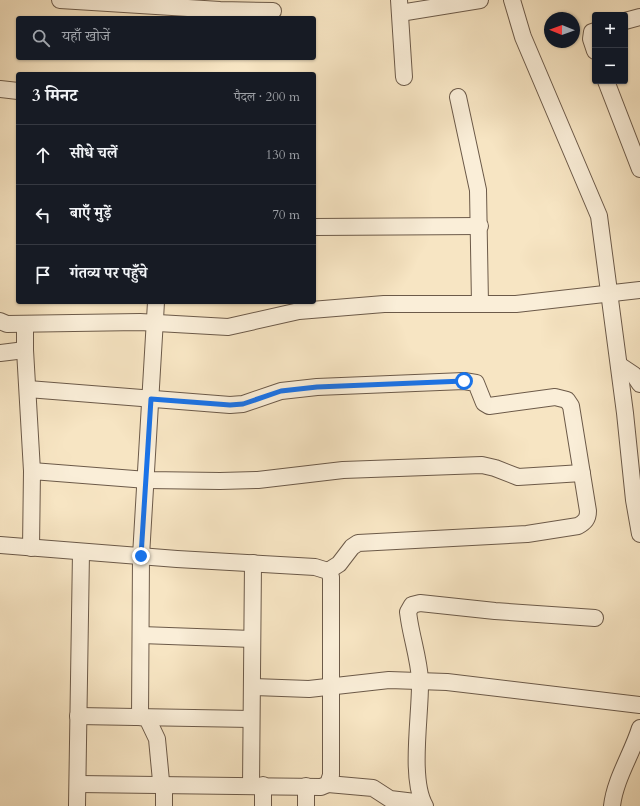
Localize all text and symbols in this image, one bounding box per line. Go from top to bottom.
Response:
north arrow [544,12,580,48]
map controls [592,12,628,84]
button: + [592,12,628,48]
search box [16,16,316,60]
text: यहाँ खोजें [62,26,110,46]
icon: search [30,27,52,49]
button: − [592,48,628,84]
text: 3 मिनट [32,84,78,107]
text: पैदल · 200 m [234,88,300,106]
text: सीधे चलें [70,143,118,163]
icon: ahead [32,144,54,166]
text: 130 m [266,146,300,164]
text: बाएँ मुड़ें [70,203,111,223]
icon: left [32,204,54,226]
text: 70 m [272,206,300,224]
text: गंतव्य पर पहुँचे [70,263,147,283]
icon: arrive [32,264,54,286]
route start [455,372,473,390]
route end [132,547,150,565]

